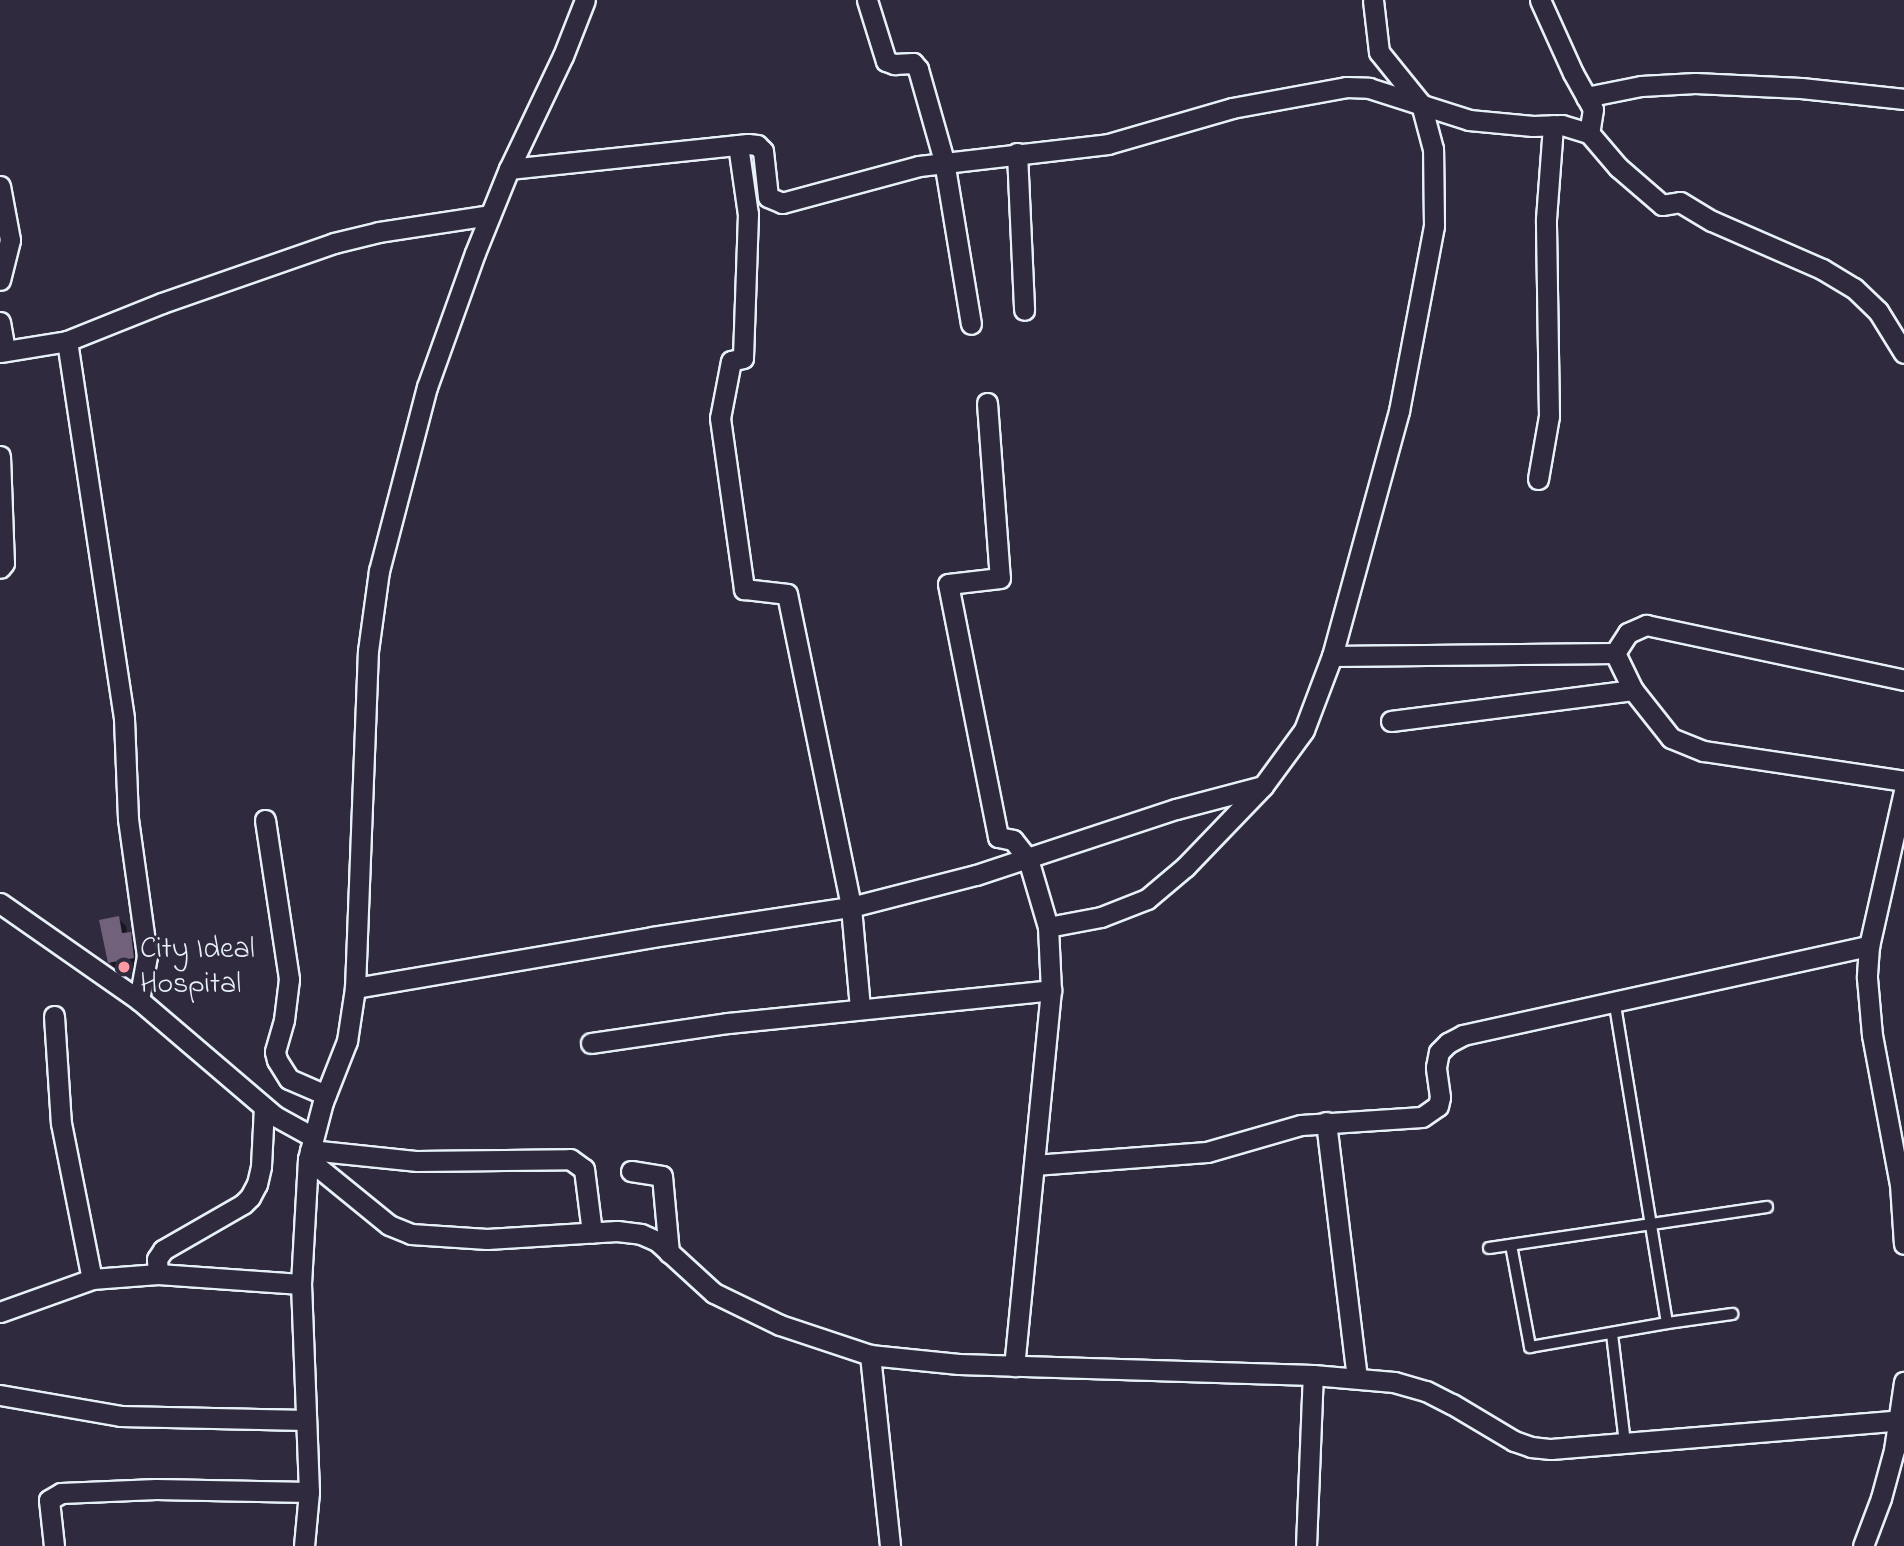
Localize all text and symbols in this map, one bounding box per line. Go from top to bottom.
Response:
place label: City Ideal Hospital [140,932,255,1002]
marker: City Ideal Hospital [114,957,134,977]

